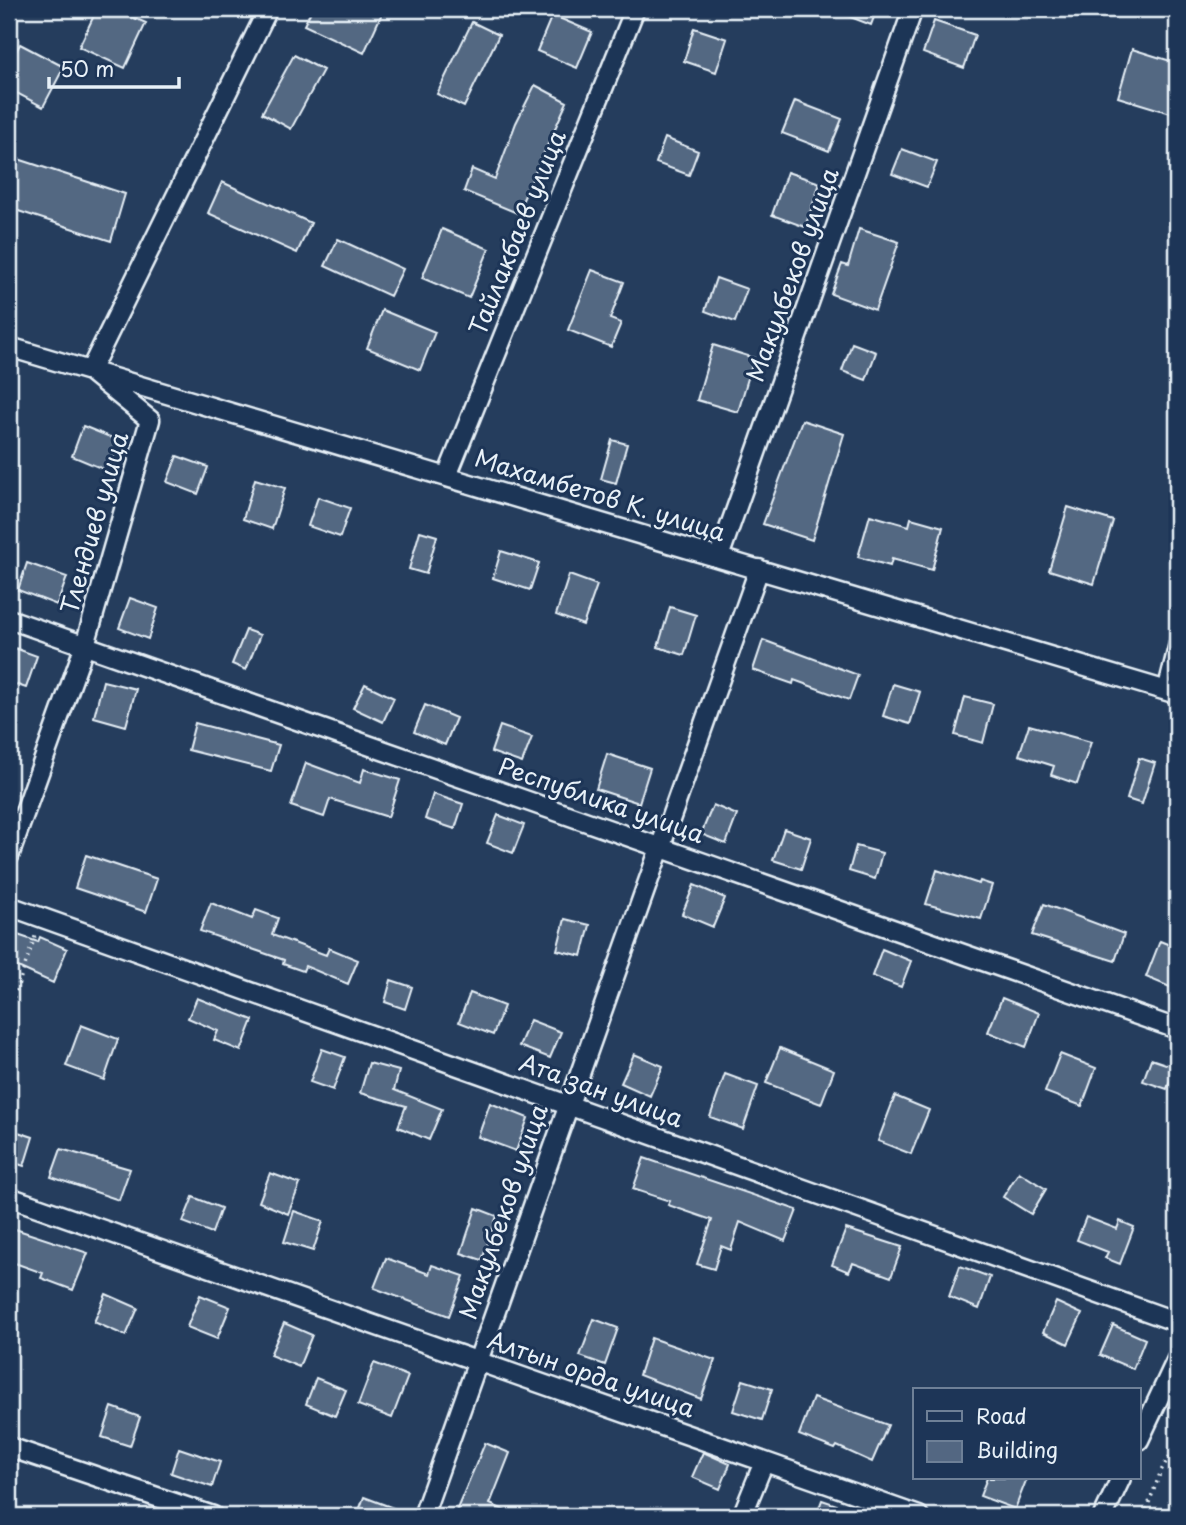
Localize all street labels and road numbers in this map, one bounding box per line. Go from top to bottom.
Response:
street label: Тайлакбаев улица [459,124,574,340]
street label: Макулбеков улица [736,162,847,386]
street label: Тлендиев улица [50,427,136,618]
street label: Махамбетов К. улица [471,439,730,549]
street label: Республика улица [494,747,709,851]
street label: Ата зан улица [515,1043,689,1135]
street label: Макулбеков улица [448,1099,556,1324]
street label: Алтын орда улица [483,1321,700,1425]

